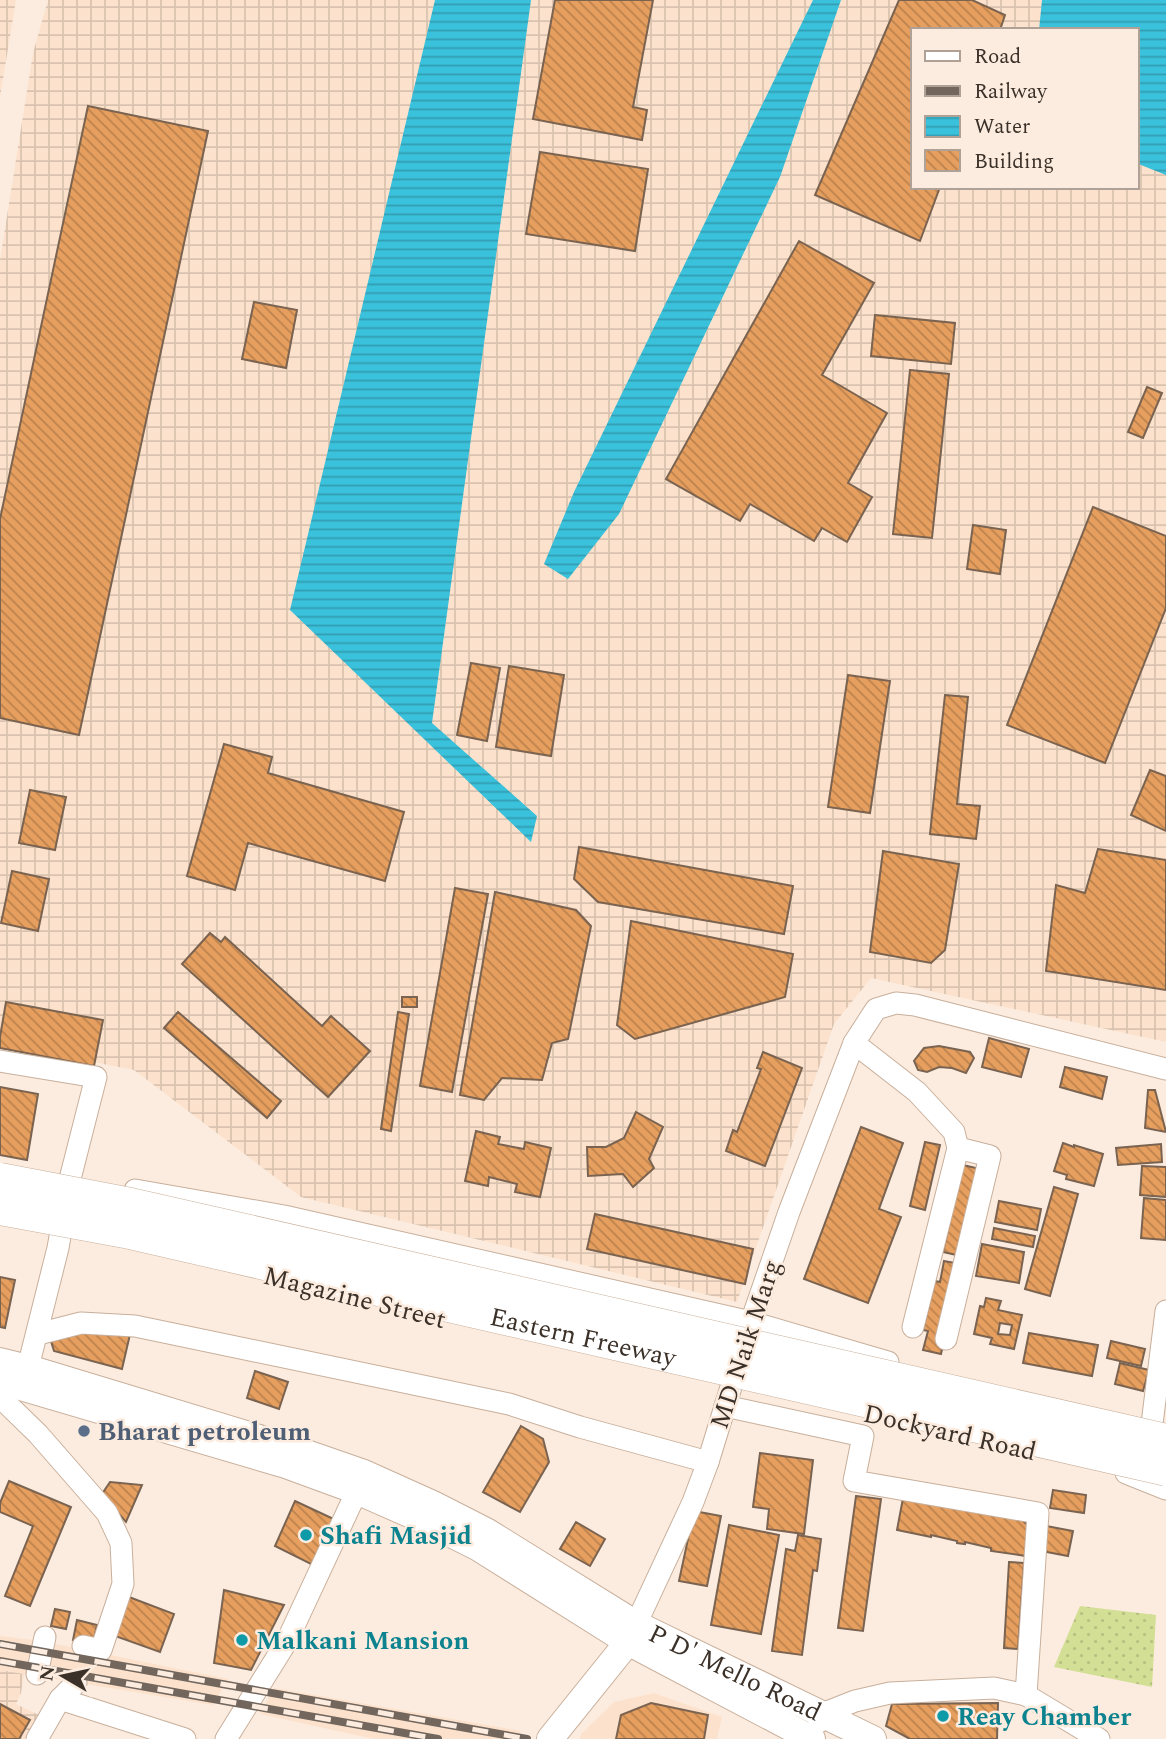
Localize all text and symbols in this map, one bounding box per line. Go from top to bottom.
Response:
legend [911,28,1138,189]
text: Road [974,41,1021,73]
text: Railway [974,76,1048,108]
text: Water [974,111,1030,143]
text: Building [974,146,1054,178]
street label: MD Naik Marg [700,1254,792,1434]
street label: Magazine Street [259,1256,450,1340]
street label: Eastern Freeway [486,1297,681,1379]
street label: Dockyard Road [859,1394,1040,1472]
place label: Bharat petroleum [98,1412,311,1452]
marker: Bharat petroleum [76,1423,92,1439]
place label: Shafi Masjid [320,1516,472,1556]
marker: Shafi Masjid [298,1527,314,1543]
street label: P D' Mello Road [642,1614,828,1732]
place label: Malkani Mansion [256,1621,469,1661]
marker: Malkani Mansion [234,1632,250,1648]
north arrow [28,1641,98,1711]
text: N [32,1664,63,1684]
place label: Reay Chamber [957,1697,1132,1737]
marker: Reay Chamber [935,1708,951,1724]

